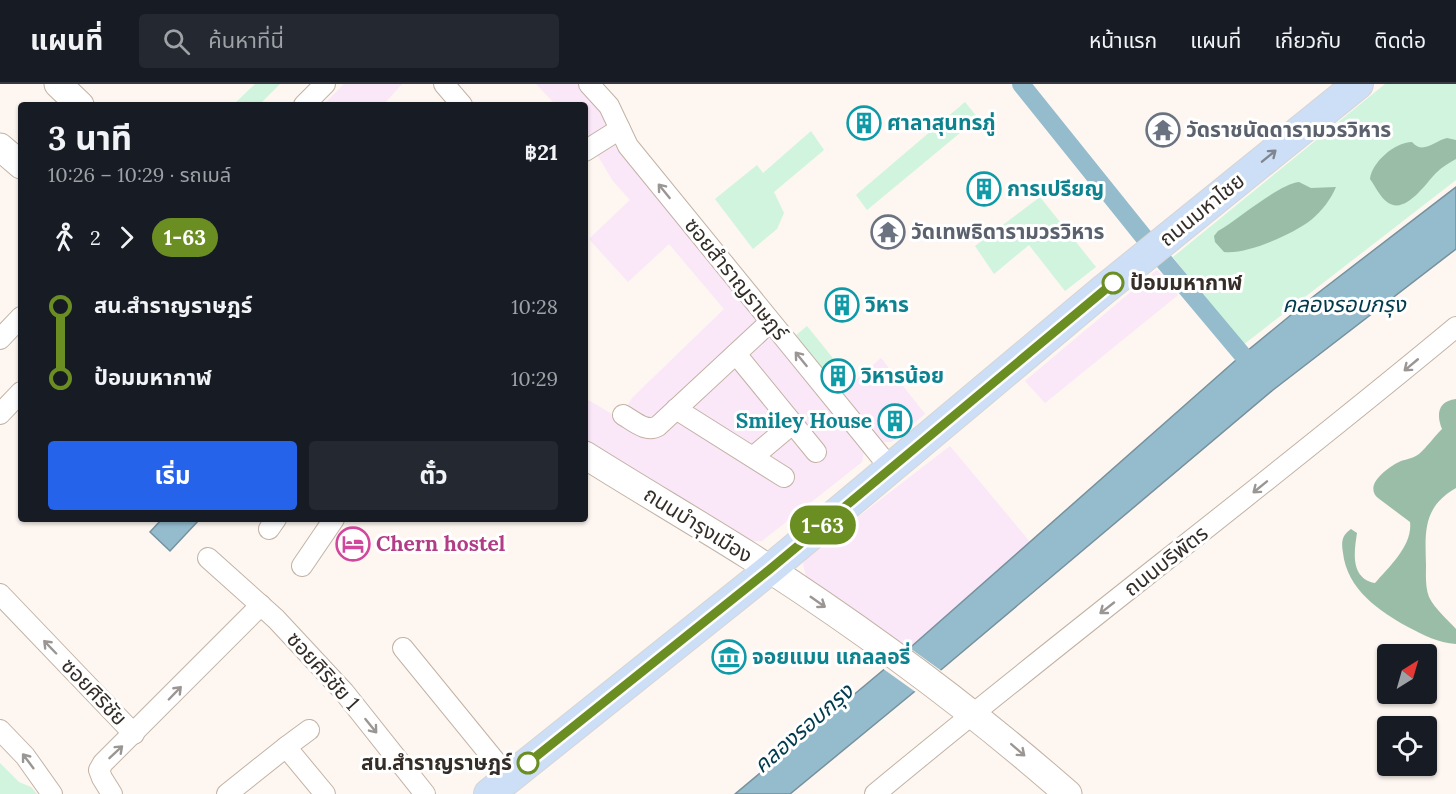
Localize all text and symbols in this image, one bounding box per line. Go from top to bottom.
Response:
search box [139,14,559,68]
text: แผนที่ [30,22,103,58]
icon: search [160,25,193,58]
text: ค้นหาที่นี่ [208,26,284,54]
text: หน้าแรก [1089,27,1157,54]
text: แผนที่ [1190,27,1241,54]
text: เกี่ยวกับ [1274,27,1341,54]
text: ติดต่อ [1374,27,1426,54]
building icon: ศาลาสุนทรภู่ [846,105,882,141]
place label: ศาลาสุนทรภู่ [887,109,996,136]
temple icon: วัดราชนัดดารามวรวิหาร [1145,112,1181,148]
place label: วัดราชนัดดารามวรวิหาร [1186,116,1391,143]
text: 3 นาที [48,117,132,159]
text: ฿21 [525,138,558,166]
one-way arrow [1261,149,1276,163]
text: 10:26 – 10:29 · รถเมล์ [48,162,231,187]
street label: ถนนมหาไชย [1153,167,1250,252]
building icon: การเปรียญ [966,171,1002,207]
place label: การเปรียญ [1007,175,1104,202]
one-way arrow [658,183,671,199]
street label: ซอยสำราญราษฎร์ [679,212,795,346]
temple icon: วัดเทพธิดารามวรวิหาร [870,214,906,250]
place label: วัดเทพธิดารามวรวิหาร [911,218,1104,245]
icon: walk [48,221,81,254]
icon: forward [110,221,143,254]
text: 1-63 [164,224,206,251]
text: 2 [90,225,101,250]
place label: ป้อมมหากาฬ [1130,269,1242,296]
marker: ป้อมมหากาฬ [1102,272,1124,294]
building icon: วิหาร [824,287,860,323]
water label: คลองรอบกรุง [1283,290,1407,318]
text: สน.สำราญราษฎร์ [94,291,252,319]
place label: วิหาร [864,291,909,318]
text: 10:28 [511,294,558,319]
one-way arrow [794,351,807,367]
building icon: วิหารน้อย [820,358,856,394]
one-way arrow [1403,358,1419,371]
place label: วิหารน้อย [860,362,944,389]
text: ป้อมมหากาฬ [94,363,212,391]
text: 10:29 [511,366,558,391]
building icon: Smiley House [877,403,913,439]
place label: Smiley House [736,407,872,434]
button: เริ่ม [48,441,297,510]
button: ตั๋ว [309,441,558,510]
street label: ถนนบำรุงเมือง [639,480,758,569]
one-way arrow [1252,481,1268,494]
line badge: 1-63 [781,506,865,544]
text: 1-63 [802,512,844,539]
street label: ถนนบริพัตร [1118,519,1213,602]
hotel icon: Chern hostel [335,526,371,562]
place label: Chern hostel [376,530,506,557]
one-way arrow [809,596,825,608]
one-way arrow [1099,602,1115,615]
street label: ซอยศิริชัย 1 [281,626,366,716]
one-way arrow [43,639,57,654]
museum icon: จอยแมน แกลลอรี่ [711,639,747,675]
place label: จอยแมน แกลลอรี่ [752,642,911,670]
north arrow [1377,644,1437,704]
map controls [1377,644,1437,776]
street label: ซอยศิริชัย [56,652,133,731]
water label: คลองรอบกรุง [747,676,859,779]
one-way arrow [168,685,182,700]
button: locate [1377,716,1437,776]
one-way arrow [364,718,377,734]
one-way arrow [1010,743,1025,757]
one-way arrow [108,744,123,759]
place label: สน.สำราญราษฎร์ [361,749,512,776]
marker: สน.สำราญราษฎร์ [517,752,539,774]
one-way arrow [21,753,34,769]

